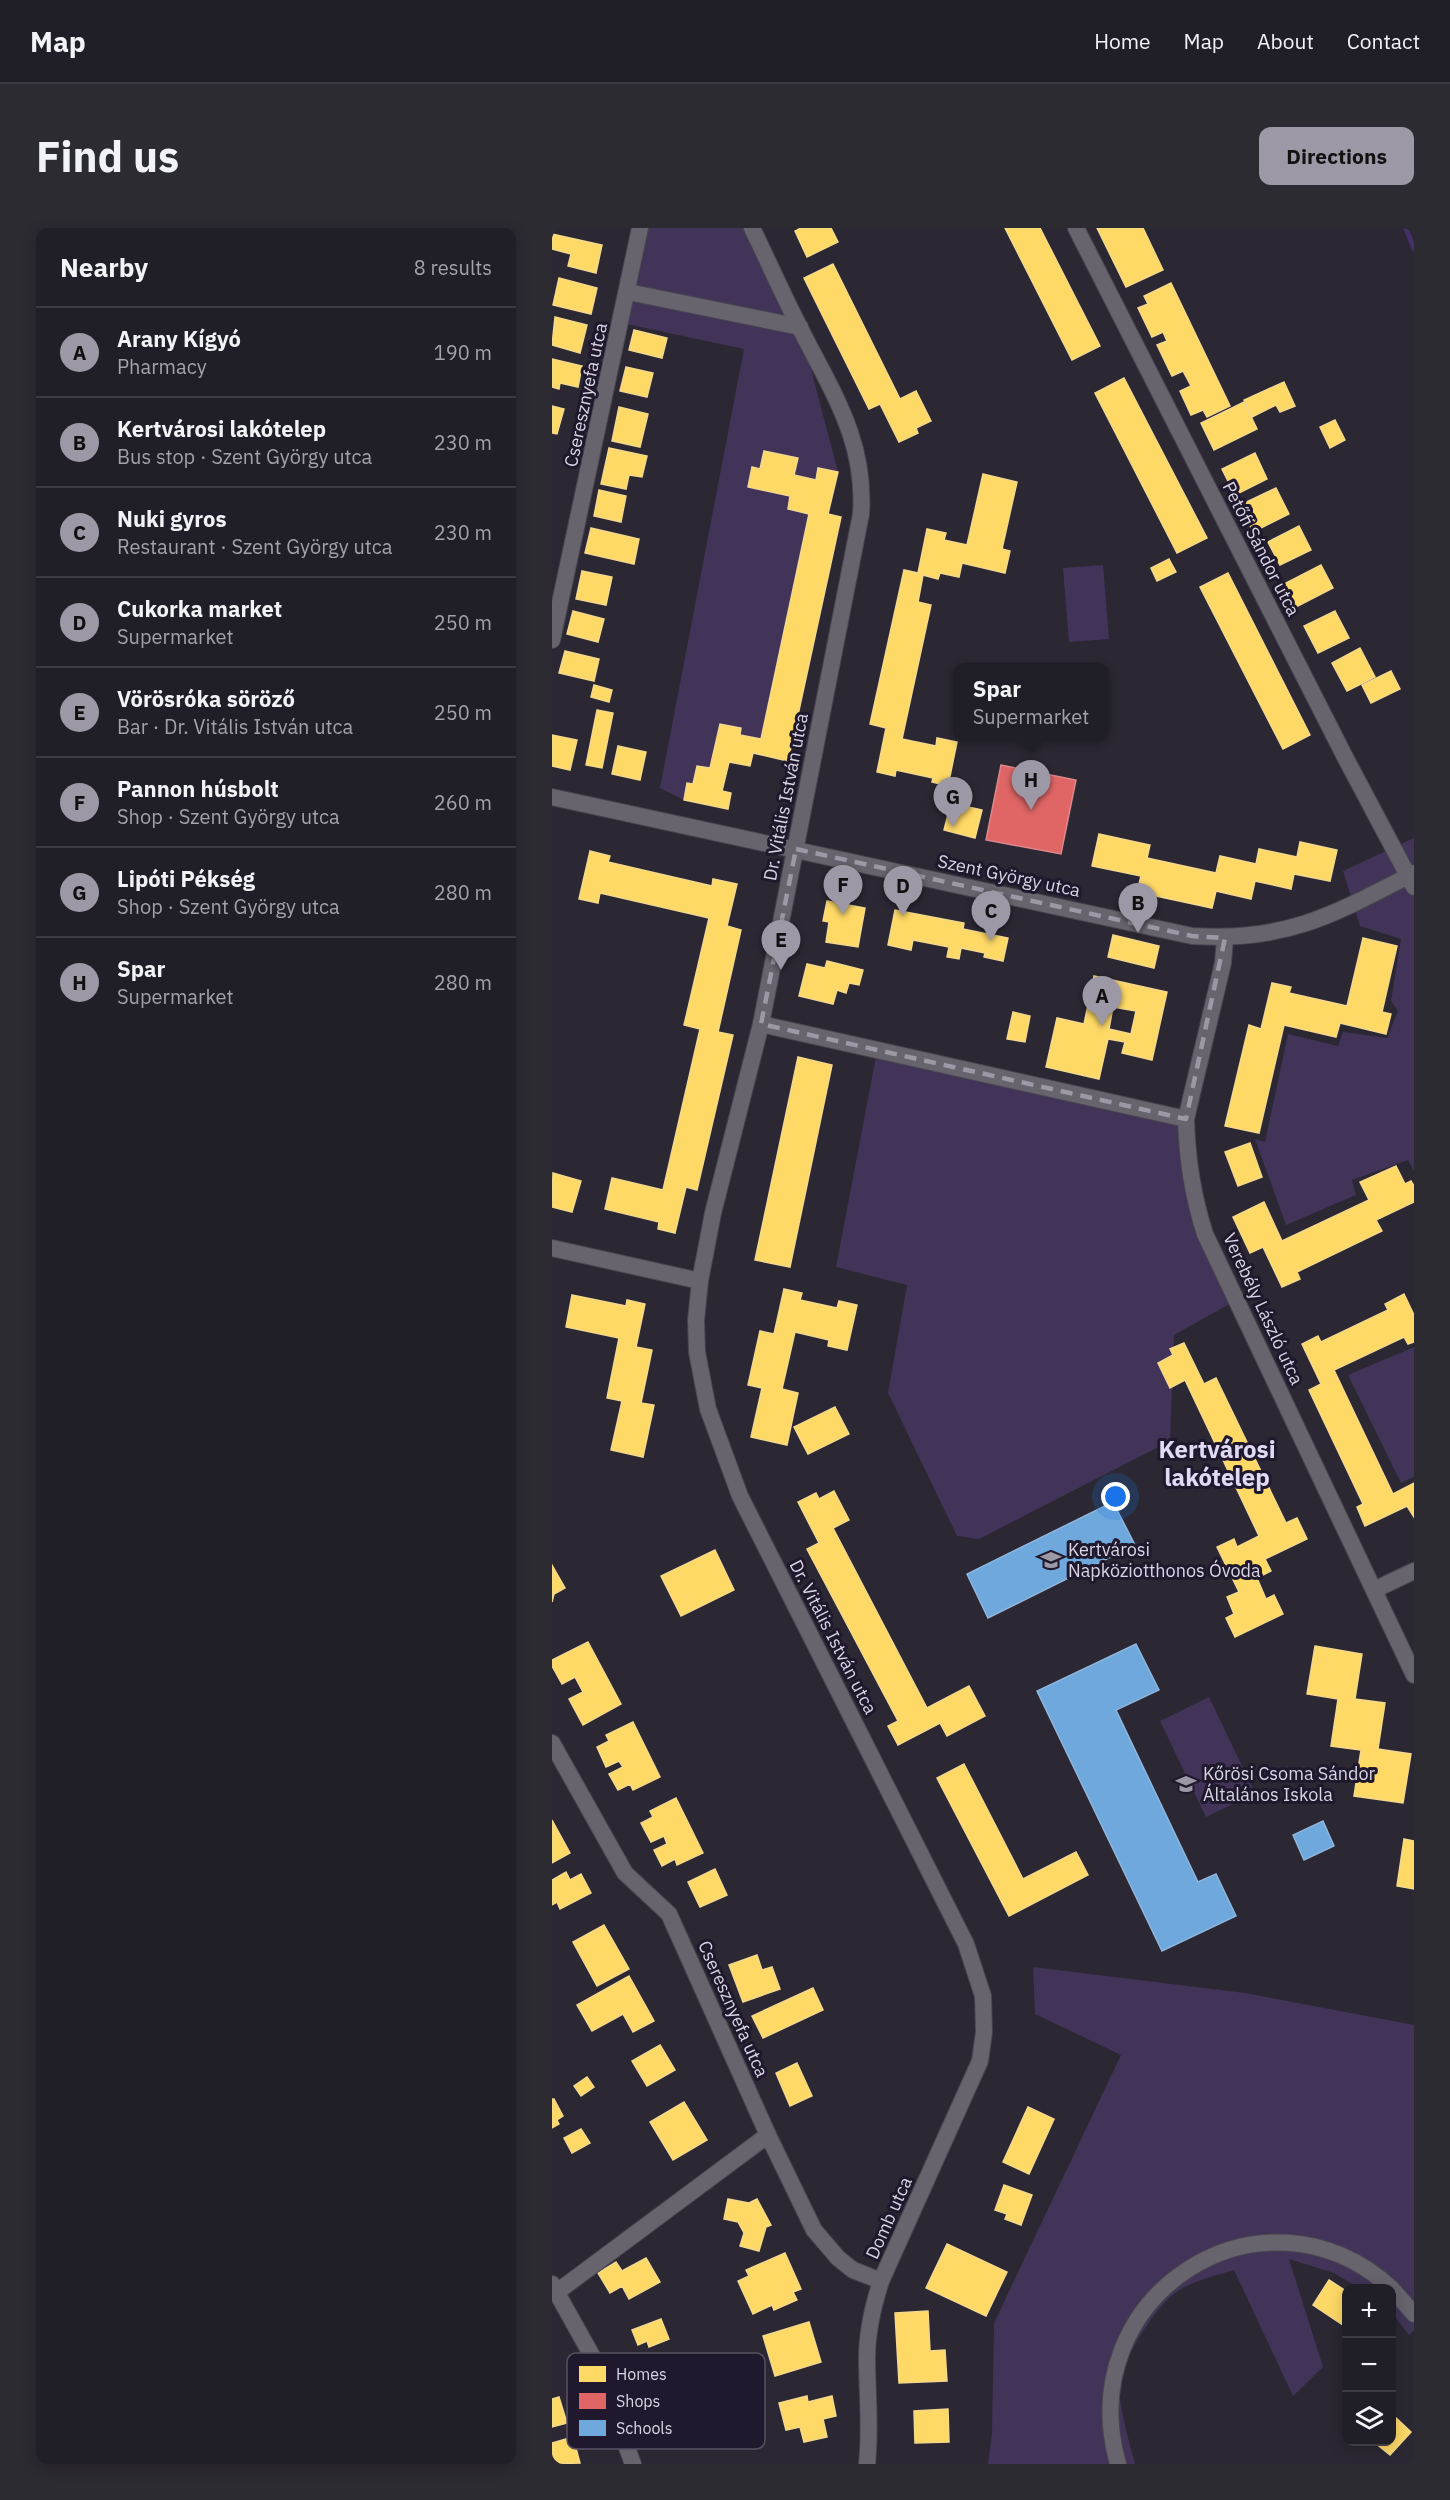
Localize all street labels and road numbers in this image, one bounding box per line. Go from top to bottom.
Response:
street label: Cseresznyefa utca [559,320,612,469]
street label: Petőfi Sándor utca [1218,478,1305,620]
street label: Dr. Vitális István utca [758,711,813,883]
street label: Szent György utca [936,849,1083,902]
street label: Verebély László utca [1218,1229,1309,1389]
street label: Dr. Vitális István utca [785,1556,883,1718]
street label: Cseresznyefa utca [693,1937,774,2081]
street label: Domb utca [860,2173,917,2263]

